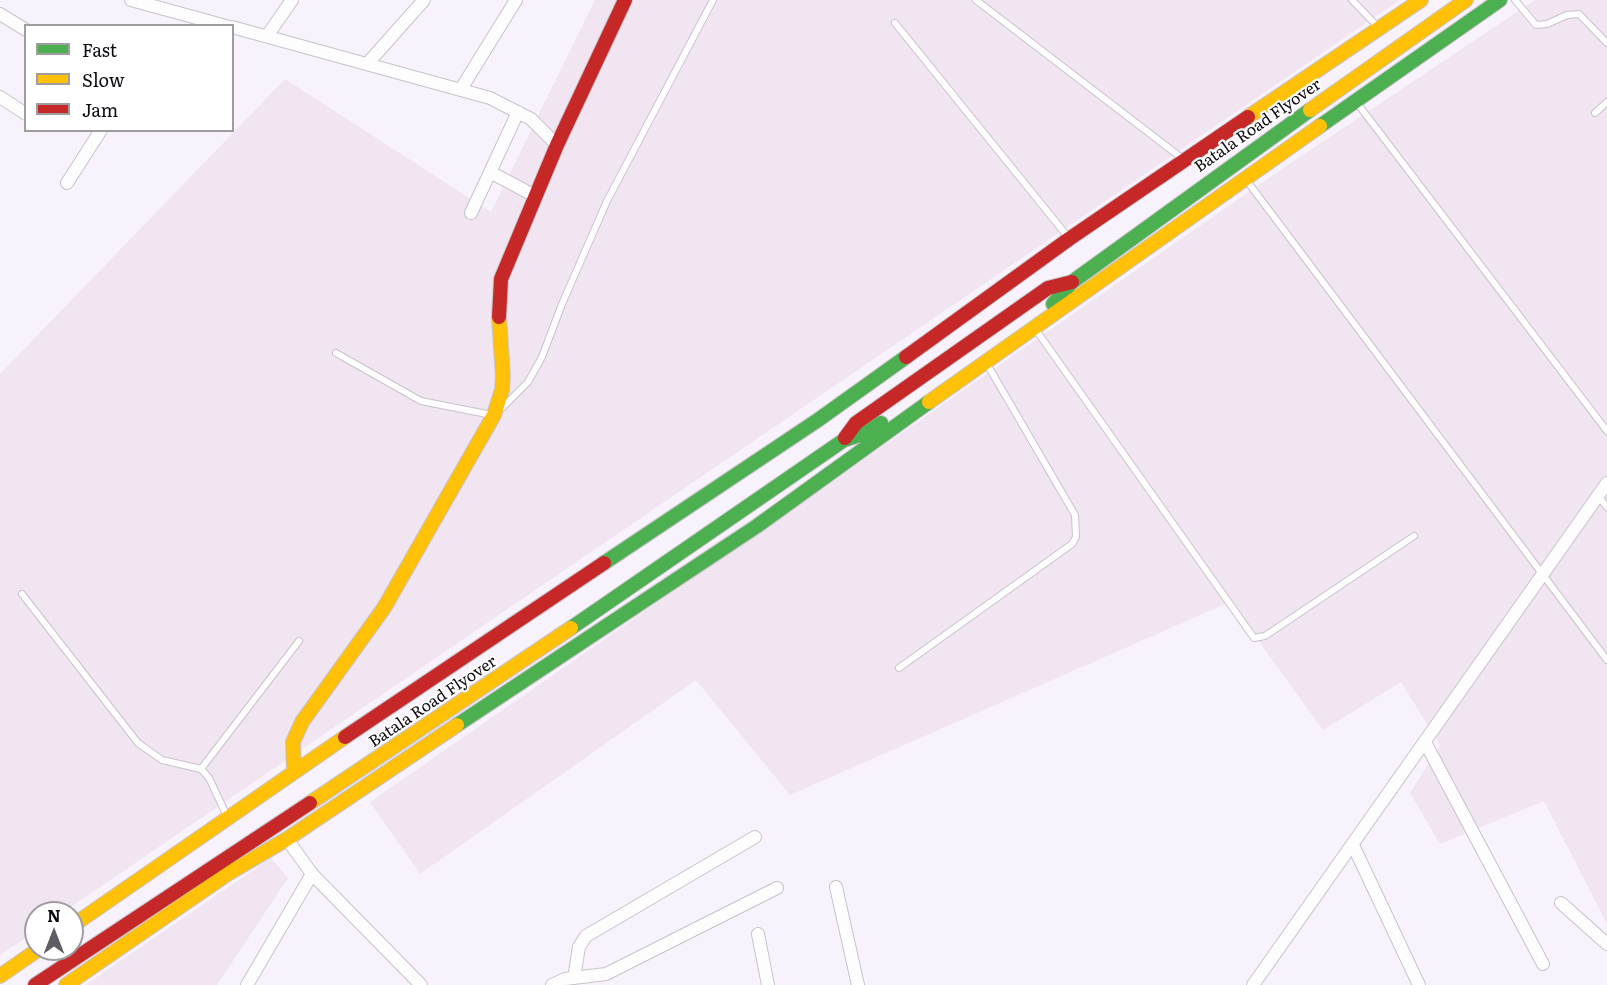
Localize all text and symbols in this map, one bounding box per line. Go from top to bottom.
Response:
legend [24,24,234,132]
text: Fast [82,36,117,63]
text: Slow [82,66,124,93]
street label: Batala Road Flyover [1191,75,1325,177]
text: Jam [82,96,118,123]
street label: Batala Road Flyover [365,652,501,752]
north arrow [24,901,84,961]
text: N [47,903,61,927]

